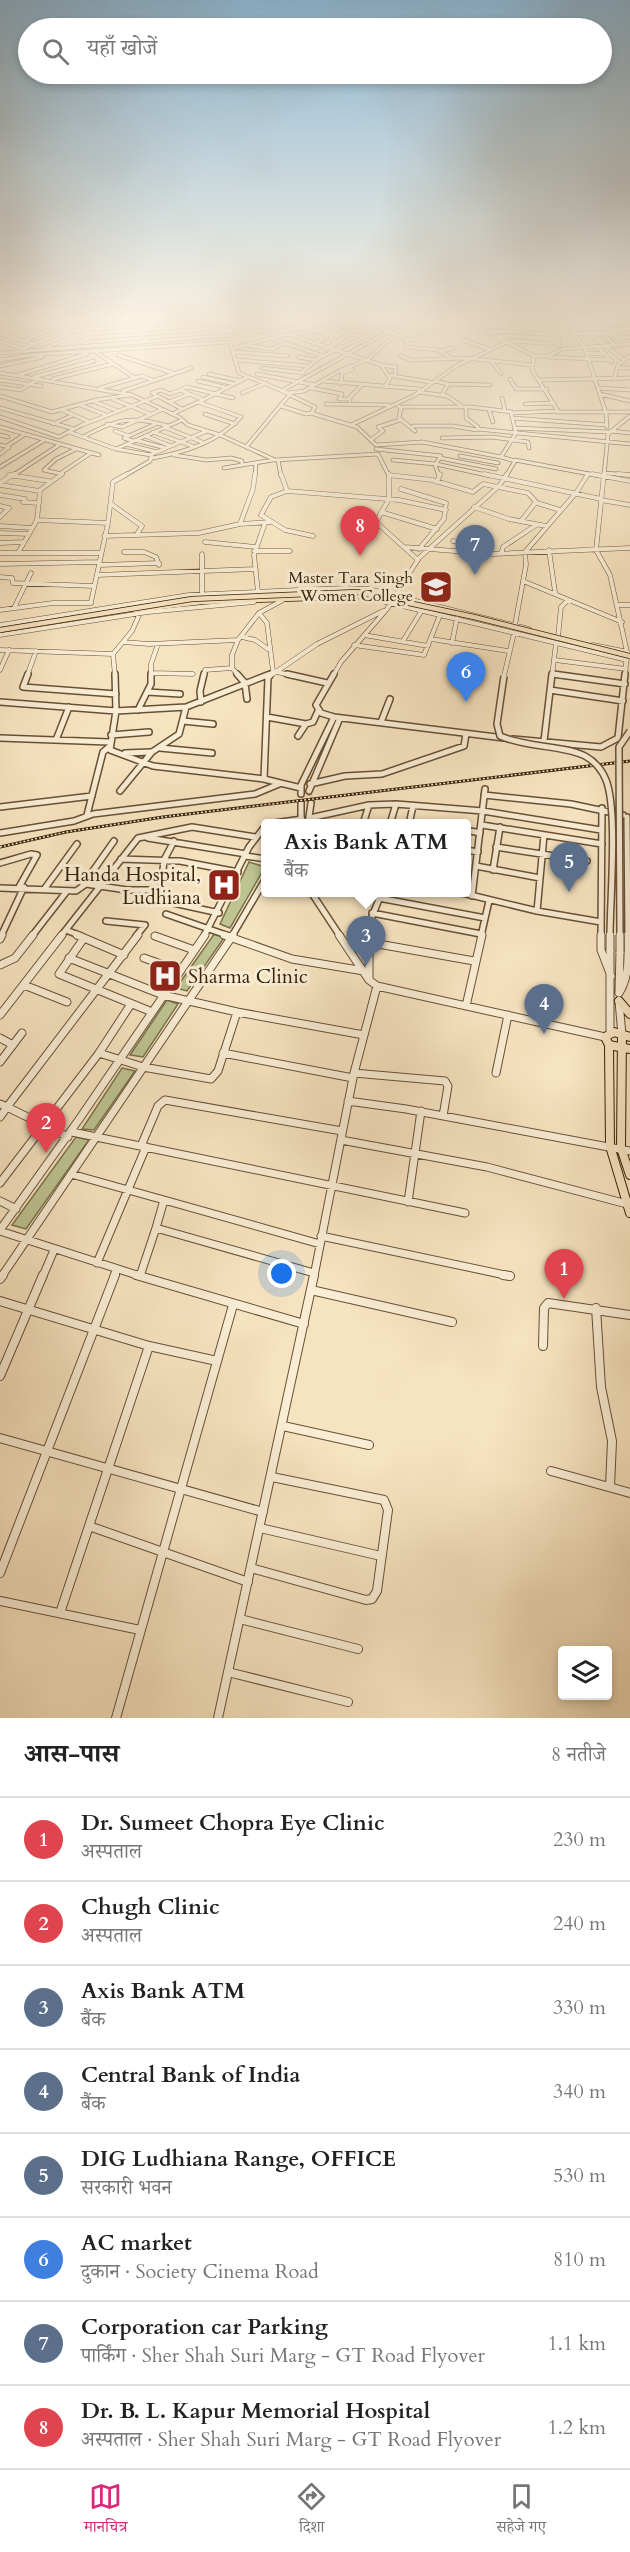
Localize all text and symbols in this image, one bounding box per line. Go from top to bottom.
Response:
search box [18,18,612,84]
text: यहाँ खोजें [87,33,157,63]
icon: search [39,35,72,68]
pin: 8 [340,506,380,556]
pin: 7 [456,526,494,575]
place label: Master Tara Singh Women College [288,567,413,607]
school or university icon: Master Tara Singh Women College [418,569,454,605]
pin: 6 [446,652,486,702]
popup [261,819,471,897]
text: Axis Bank ATM [284,827,448,857]
pin: 5 [550,842,588,892]
text: बैंक [284,857,308,884]
place label: Handa Hospital, Ludhiana [64,861,201,911]
hospital icon: Handa Hospital, Ludhiana [206,867,242,903]
pin: 3 [346,916,386,966]
hospital icon: Sharma Clinic [147,958,183,994]
place label: Sharma Clinic [188,963,308,990]
pin: 4 [524,984,564,1034]
pin: 2 [26,1104,66,1153]
pin: 1 [544,1250,584,1299]
your location [267,1259,296,1288]
map controls [558,1646,612,1700]
button: layers [558,1646,612,1700]
text: आस-पास [24,1736,119,1771]
text: 8 नतीजे [551,1741,606,1768]
text: Dr. Sumeet Chopra Eye Clinic [81,1808,385,1838]
text: 1 [38,1826,49,1853]
text: 230 m [553,1826,606,1853]
text: अस्पताल [81,1838,142,1865]
text: Chugh Clinic [81,1892,220,1922]
text: 2 [38,1910,49,1937]
text: 240 m [553,1910,606,1937]
text: अस्पताल [81,1922,142,1949]
text: Axis Bank ATM [81,1976,245,2006]
text: 3 [38,1994,49,2021]
text: 330 m [553,1994,606,2021]
text: बैंक [81,2006,105,2033]
text: Central Bank of India [81,2060,300,2090]
text: 4 [38,2078,49,2105]
text: 340 m [553,2078,606,2105]
text: बैंक [81,2090,105,2117]
text: DIG Ludhiana Range, OFFICE [81,2144,396,2174]
text: 5 [38,2162,49,2189]
text: 530 m [553,2162,606,2189]
text: सरकारी भवन [81,2174,172,2201]
text: AC market [81,2228,192,2258]
text: 6 [38,2246,49,2273]
text: 810 m [553,2246,606,2273]
text: दुकान · Society Cinema Road [81,2258,319,2285]
text: Corporation car Parking [81,2312,328,2342]
text: 7 [38,2330,49,2357]
text: 1.1 km [547,2330,606,2357]
text: पार्किंग · Sher Shah Suri Marg - GT Road Flyover [81,2342,485,2369]
text: Dr. B. L. Kapur Memorial Hospital [81,2396,430,2426]
text: 8 [38,2414,49,2441]
text: 1.2 km [547,2414,606,2441]
text: अस्पताल · Sher Shah Suri Marg - GT Road Flyover [81,2426,501,2453]
tab: मानचित्र [84,2480,127,2542]
tab: दिशा [295,2480,328,2542]
tab: सहेजे गए [496,2480,546,2542]

